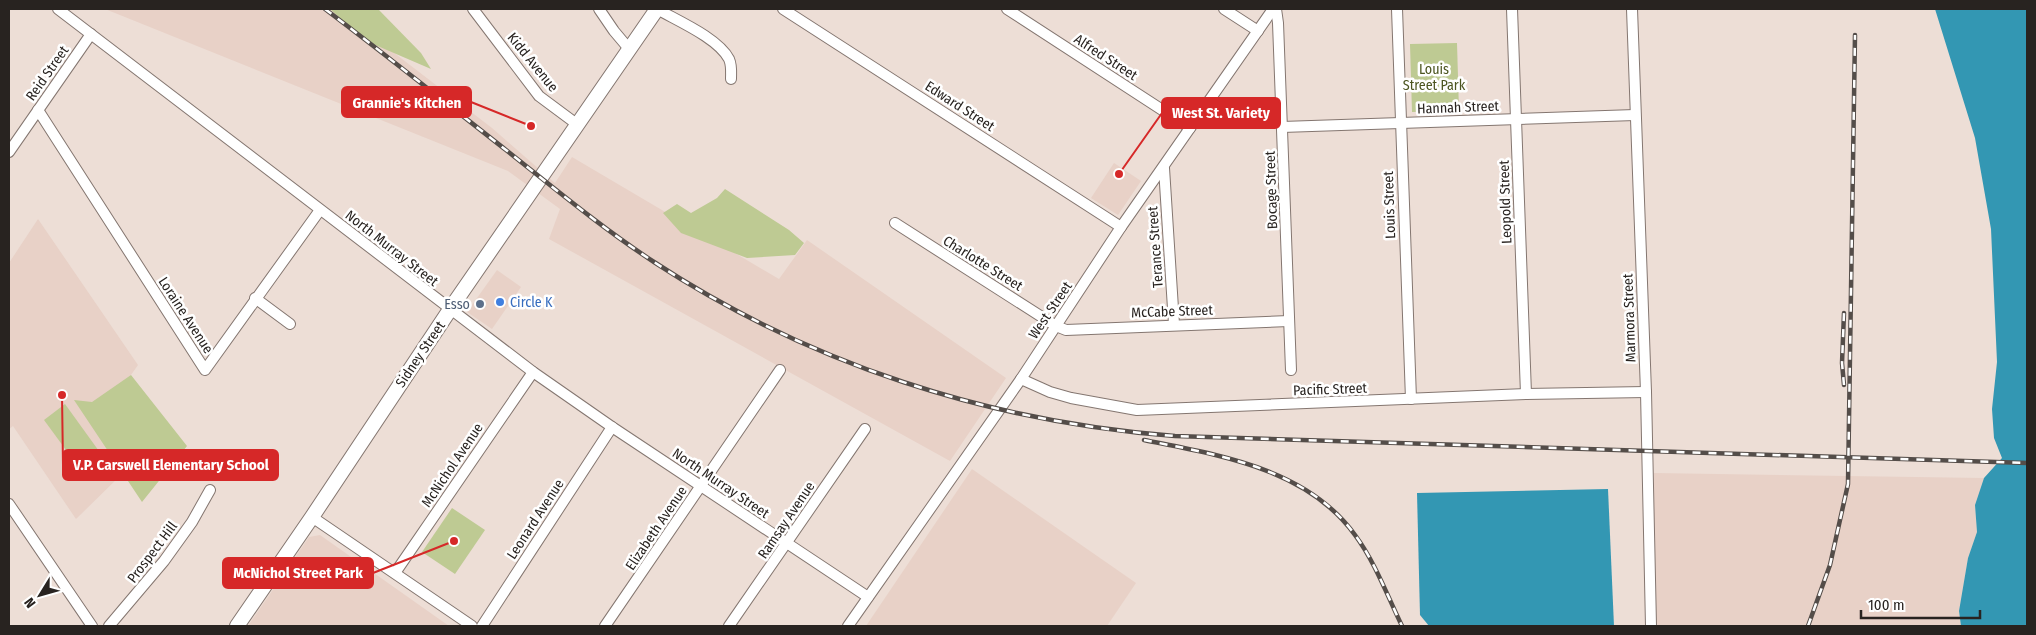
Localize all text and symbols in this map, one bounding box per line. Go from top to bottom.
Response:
street label: Kidd Avenue [504,29,562,95]
street label: Alfred Street [1071,31,1141,84]
street label: Reid Street [22,42,73,104]
park label: Louis Street Park [1403,61,1466,94]
street label: Edward Street [922,78,998,135]
callout: Grannie's Kitchen [342,87,471,117]
text: Grannie's Kitchen [353,94,462,112]
callout: West St. Variety [1162,98,1280,128]
street label: Hannah Street [1417,98,1500,117]
text: West St. Variety [1172,104,1271,122]
street label: Bocage Street [1262,150,1281,230]
street label: Leopold Street [1496,159,1515,244]
street label: Louis Street [1380,170,1399,239]
street label: Terance Street [1144,205,1167,288]
street label: North Murray Street [342,207,442,290]
street label: Charlotte Street [940,232,1026,295]
street label: Marmora Street [1619,273,1640,363]
street label: Loraine Avenue [155,274,217,357]
street label: West Street [1025,278,1076,342]
place label: Circle K [510,294,553,311]
place label: Esso [444,296,470,313]
marker: Circle K [494,296,506,308]
marker: Esso [474,298,486,310]
street label: McCabe Street [1131,302,1214,321]
street label: Sidney Street [392,318,449,391]
street label: Pacific Street [1293,380,1368,399]
street label: McNichol Avenue [418,420,487,511]
street label: North Murray Street [669,445,773,522]
callout: V.P. Carswell Elementary School [63,450,278,480]
text: V.P. Carswell Elementary School [72,456,270,474]
street label: Leonard Avenue [503,476,568,562]
street label: Ramsay Avenue [754,478,818,562]
street label: Elizabeth Avenue [622,483,691,573]
street label: Prospect Hill [124,518,181,586]
callout: McNichol Street Park [223,558,373,588]
text: McNichol Street Park [233,564,363,582]
north arrow [15,570,65,620]
scale bar [1861,588,1980,620]
text: N [21,594,39,611]
text: 100 m [1868,596,1905,614]

